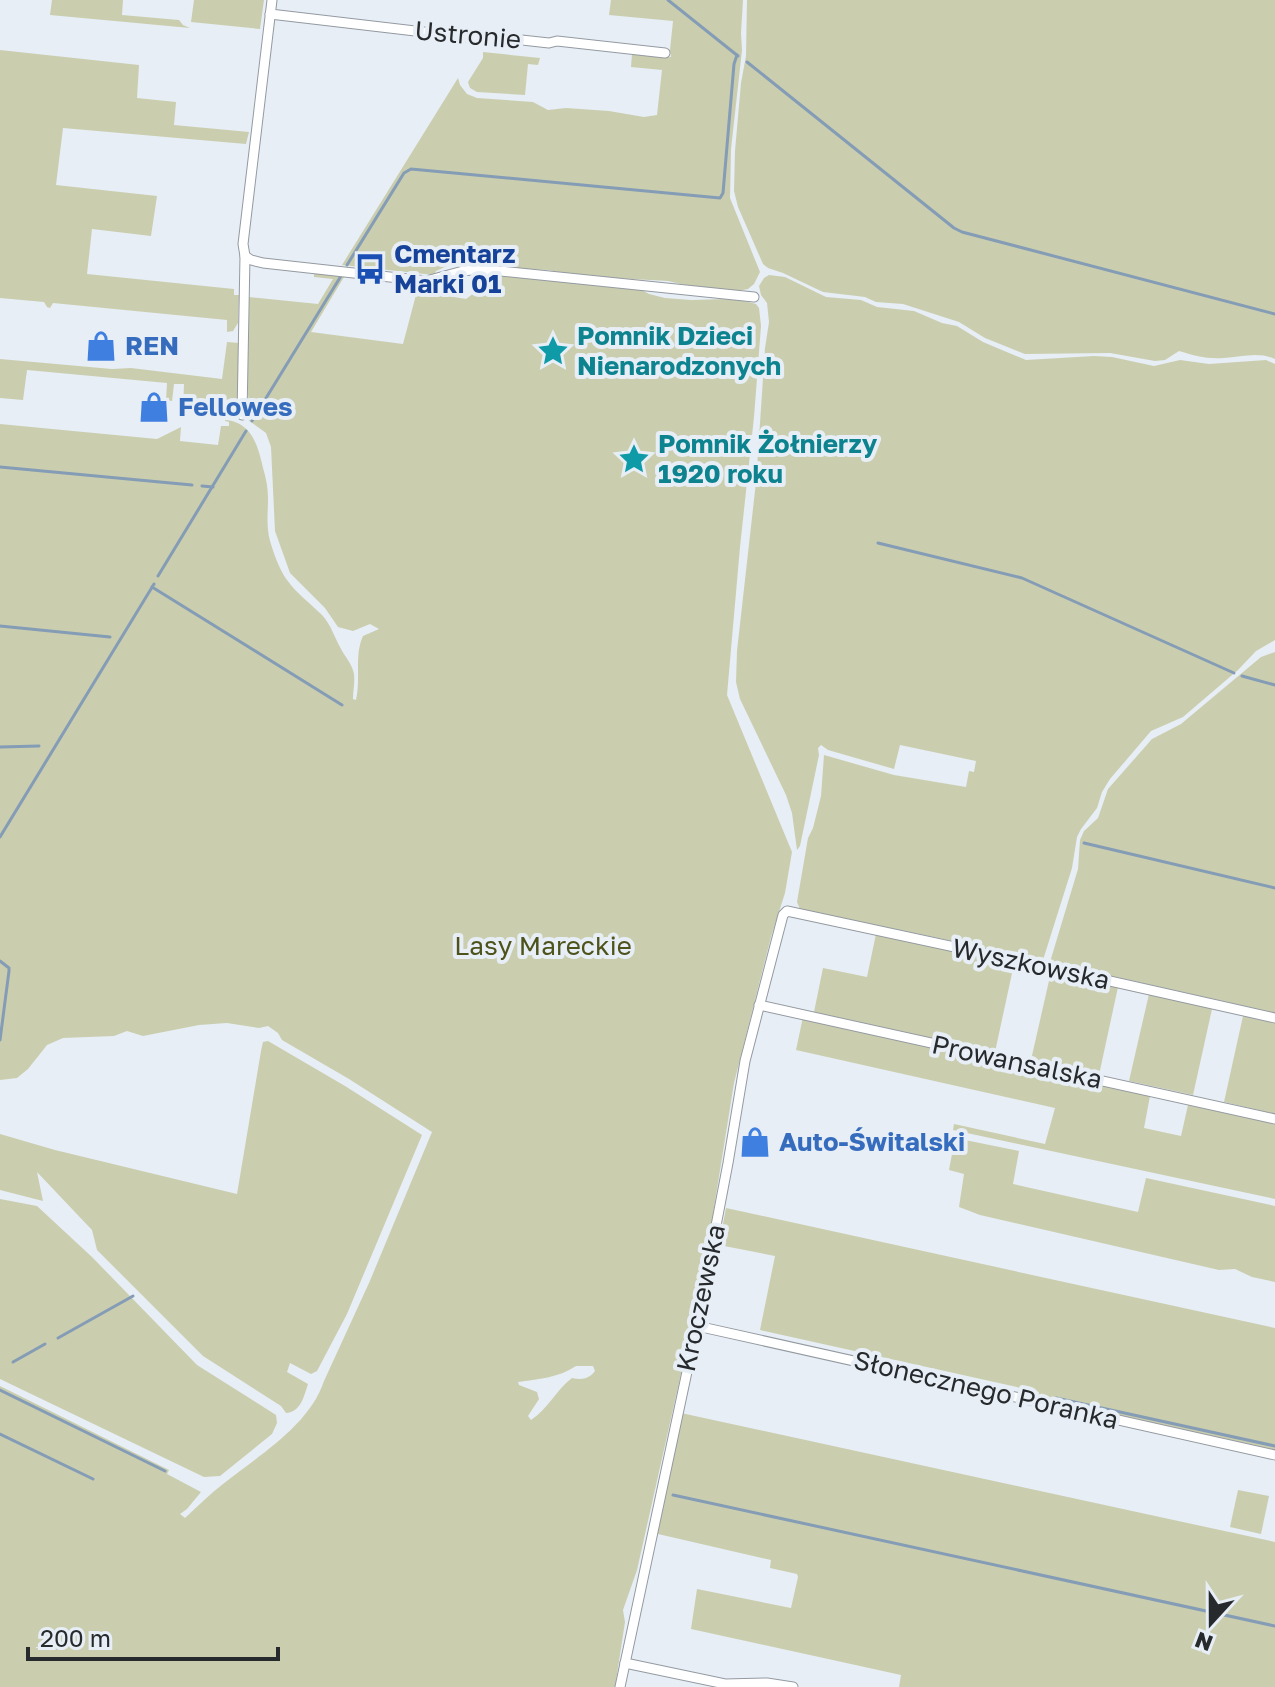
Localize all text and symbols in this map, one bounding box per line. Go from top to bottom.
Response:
street label: Ustronie [414,14,523,55]
place label: Cmentarz Marki 01 [394,238,515,299]
bus stop icon: Cmentarz Marki 01 [353,252,387,286]
place label: Pomnik Dzieci Nienarodzonych [577,320,781,381]
shop icon: REN [84,329,118,363]
place label: REN [125,330,179,361]
place icon: Pomnik Dzieci Nienarodzonych [536,334,570,368]
shop icon: Fellowes [137,390,171,424]
place label: Fellowes [178,391,293,422]
place label: Pomnik Żołnierzy 1920 roku [658,428,878,489]
place icon: Pomnik Żołnierzy 1920 roku [617,442,651,476]
park label: Lasy Mareckie [454,930,632,961]
street label: Wyszkowska [950,932,1113,995]
street label: Prowansalska [929,1028,1105,1095]
shop icon: Auto-Świtalski [738,1125,772,1159]
place label: Auto-Świtalski [779,1126,965,1157]
street label: Kroczewska [670,1221,731,1374]
street label: Słonecznego Poranka [851,1344,1121,1435]
north arrow [1171,1583,1251,1663]
scale bar [28,1611,278,1661]
text: 200 m [40,1623,111,1652]
text: N [1191,1627,1216,1658]

